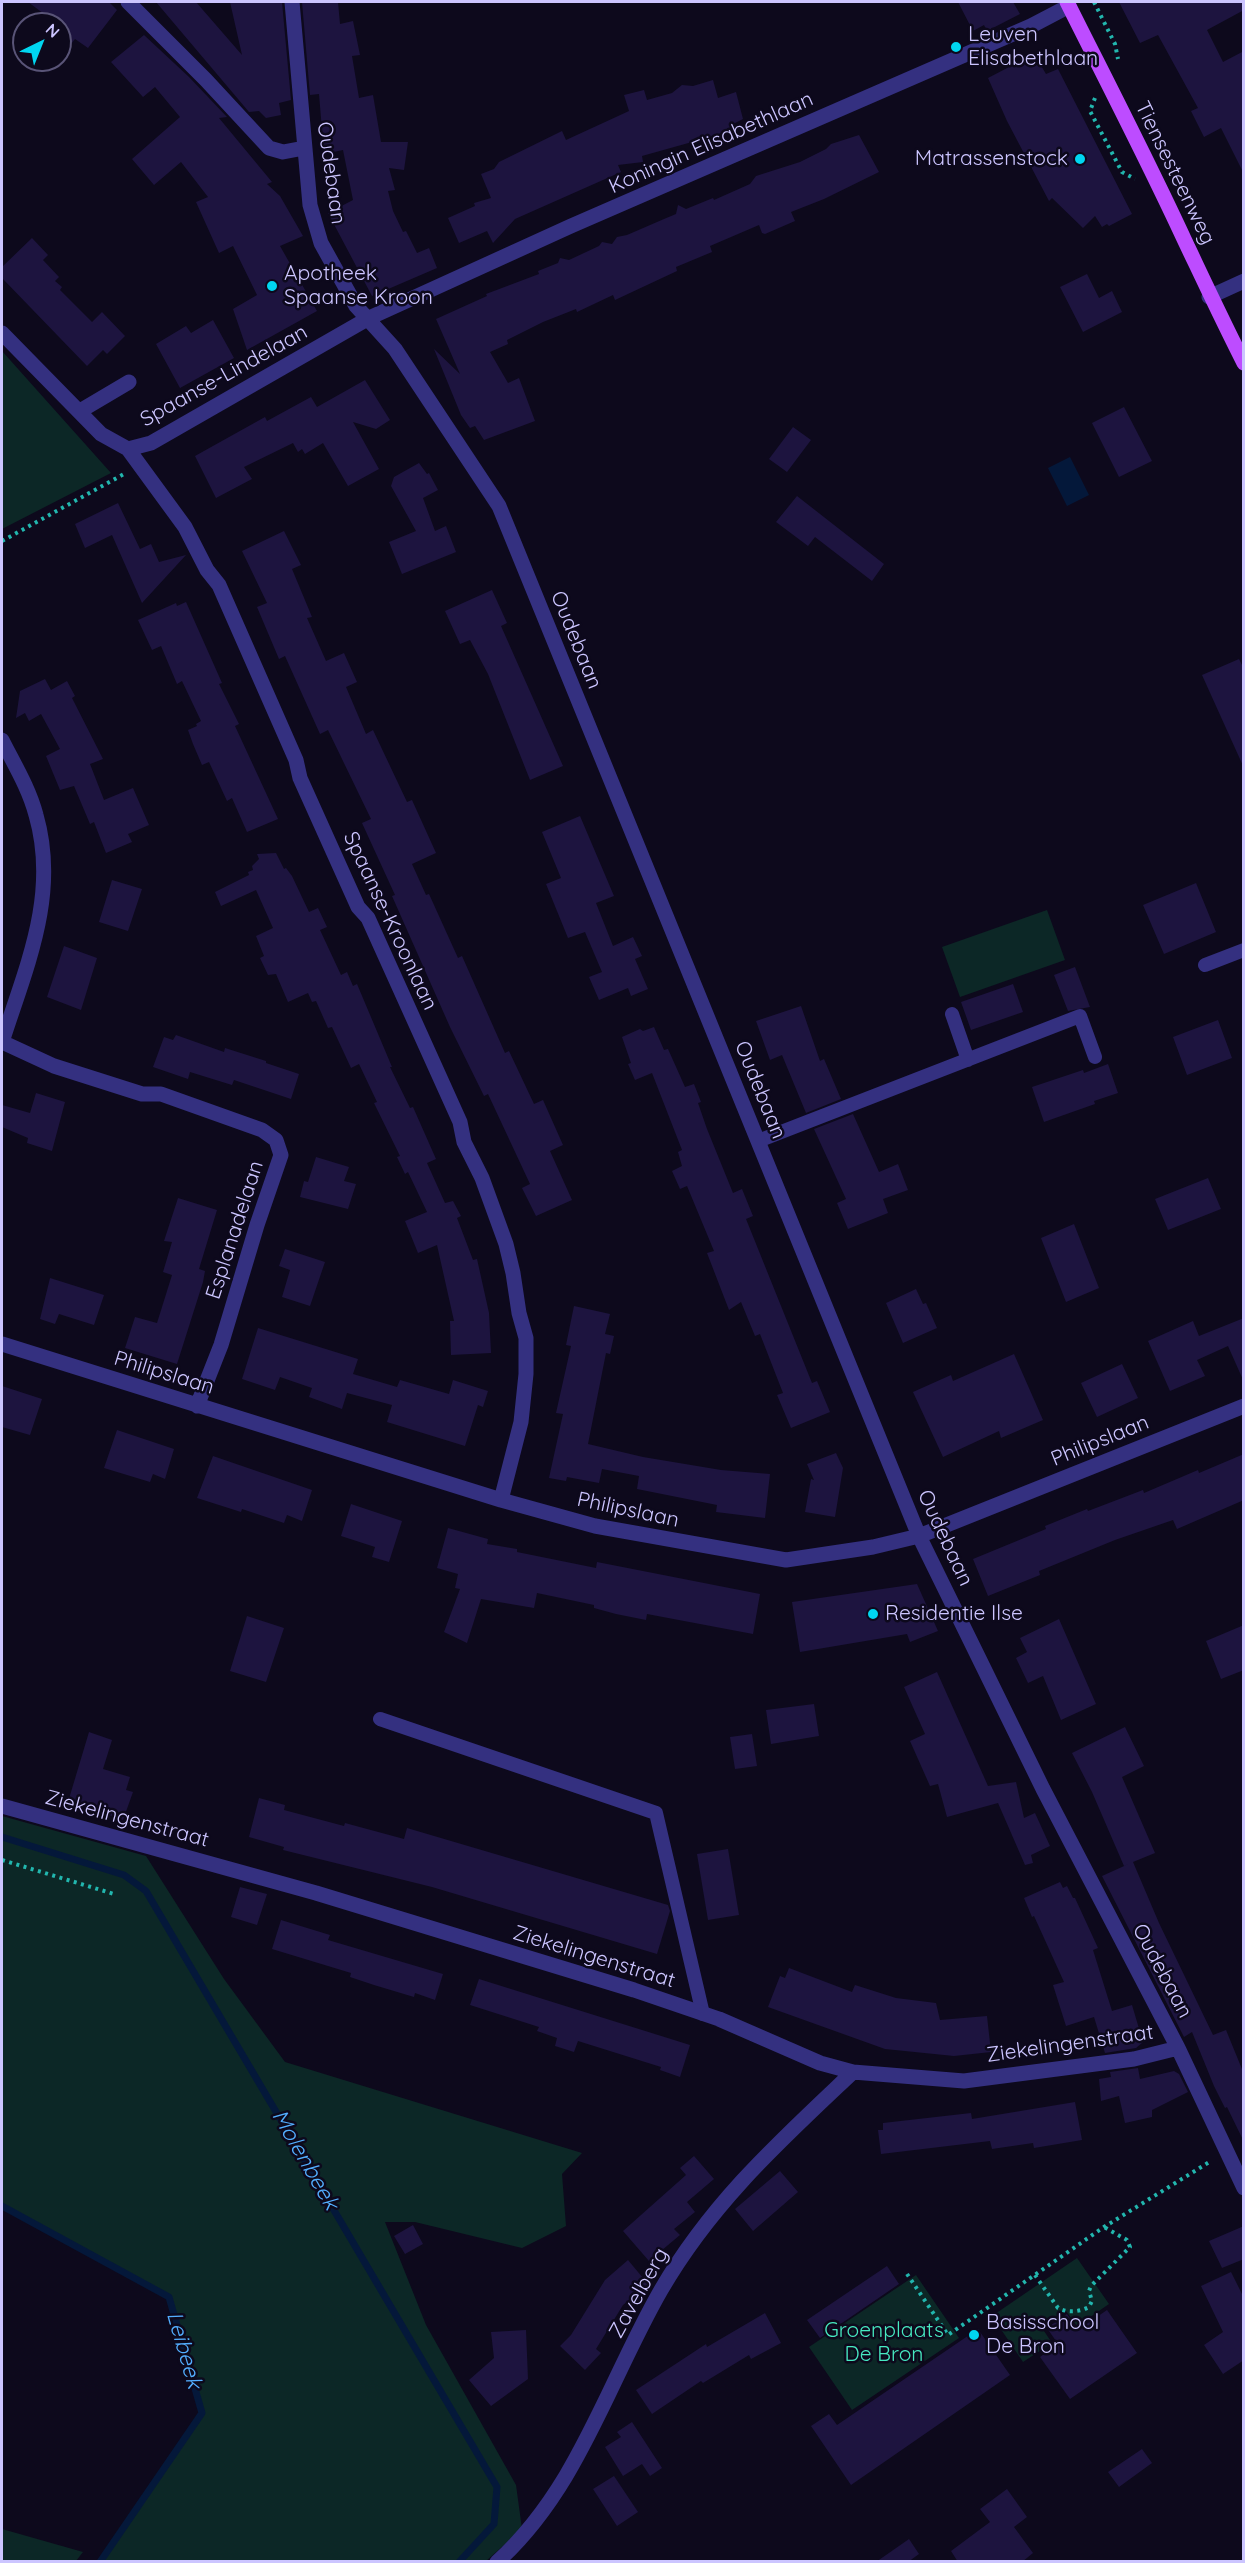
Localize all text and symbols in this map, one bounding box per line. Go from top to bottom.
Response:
north arrow [12,12,72,72]
text: N [42,19,64,42]
place label: Leuven Elisabethlaan [968,22,1098,72]
marker: Leuven Elisabethlaan [949,40,963,54]
street label: Koningin Elisabethlaan [605,87,817,199]
street label: Tiensesteenweg [1129,97,1221,249]
street label: Oudebaan [311,120,351,226]
place label: Matrassenstock [915,146,1068,172]
marker: Matrassenstock [1073,152,1087,166]
place label: Apotheek Spaanse Kroon [284,261,433,311]
marker: Apotheek Spaanse Kroon [265,279,279,293]
street label: Spaanse-Lindelaan [136,320,312,432]
street label: Oudebaan [545,587,607,693]
street label: Spaanse-Kroonlaan [338,828,442,1014]
street label: Oudebaan [729,1037,791,1143]
street label: Esplanadelaan [201,1158,269,1302]
street label: Philipslaan [111,1346,217,1400]
street label: Philipslaan [1047,1410,1153,1472]
street label: Oudebaan [912,1486,978,1590]
street label: Philipslaan [575,1487,681,1533]
place label: Residentie Ilse [885,1601,1023,1627]
marker: Residentie Ilse [866,1607,880,1621]
street label: Ziekelingenstraat [42,1785,212,1853]
street label: Ziekelingenstraat [510,1920,678,1994]
street label: Oudebaan [1127,1920,1197,2022]
street label: Ziekelingenstraat [985,2020,1155,2068]
water label: Molenbeek [266,2105,344,2215]
street label: Zavelberg [604,2244,674,2342]
water label: Leibeek [160,2308,208,2392]
place label: Basisschool De Bron [986,2310,1099,2360]
park label: Groenplaats De Bron [824,2318,944,2368]
marker: Basisschool De Bron [967,2328,981,2342]

